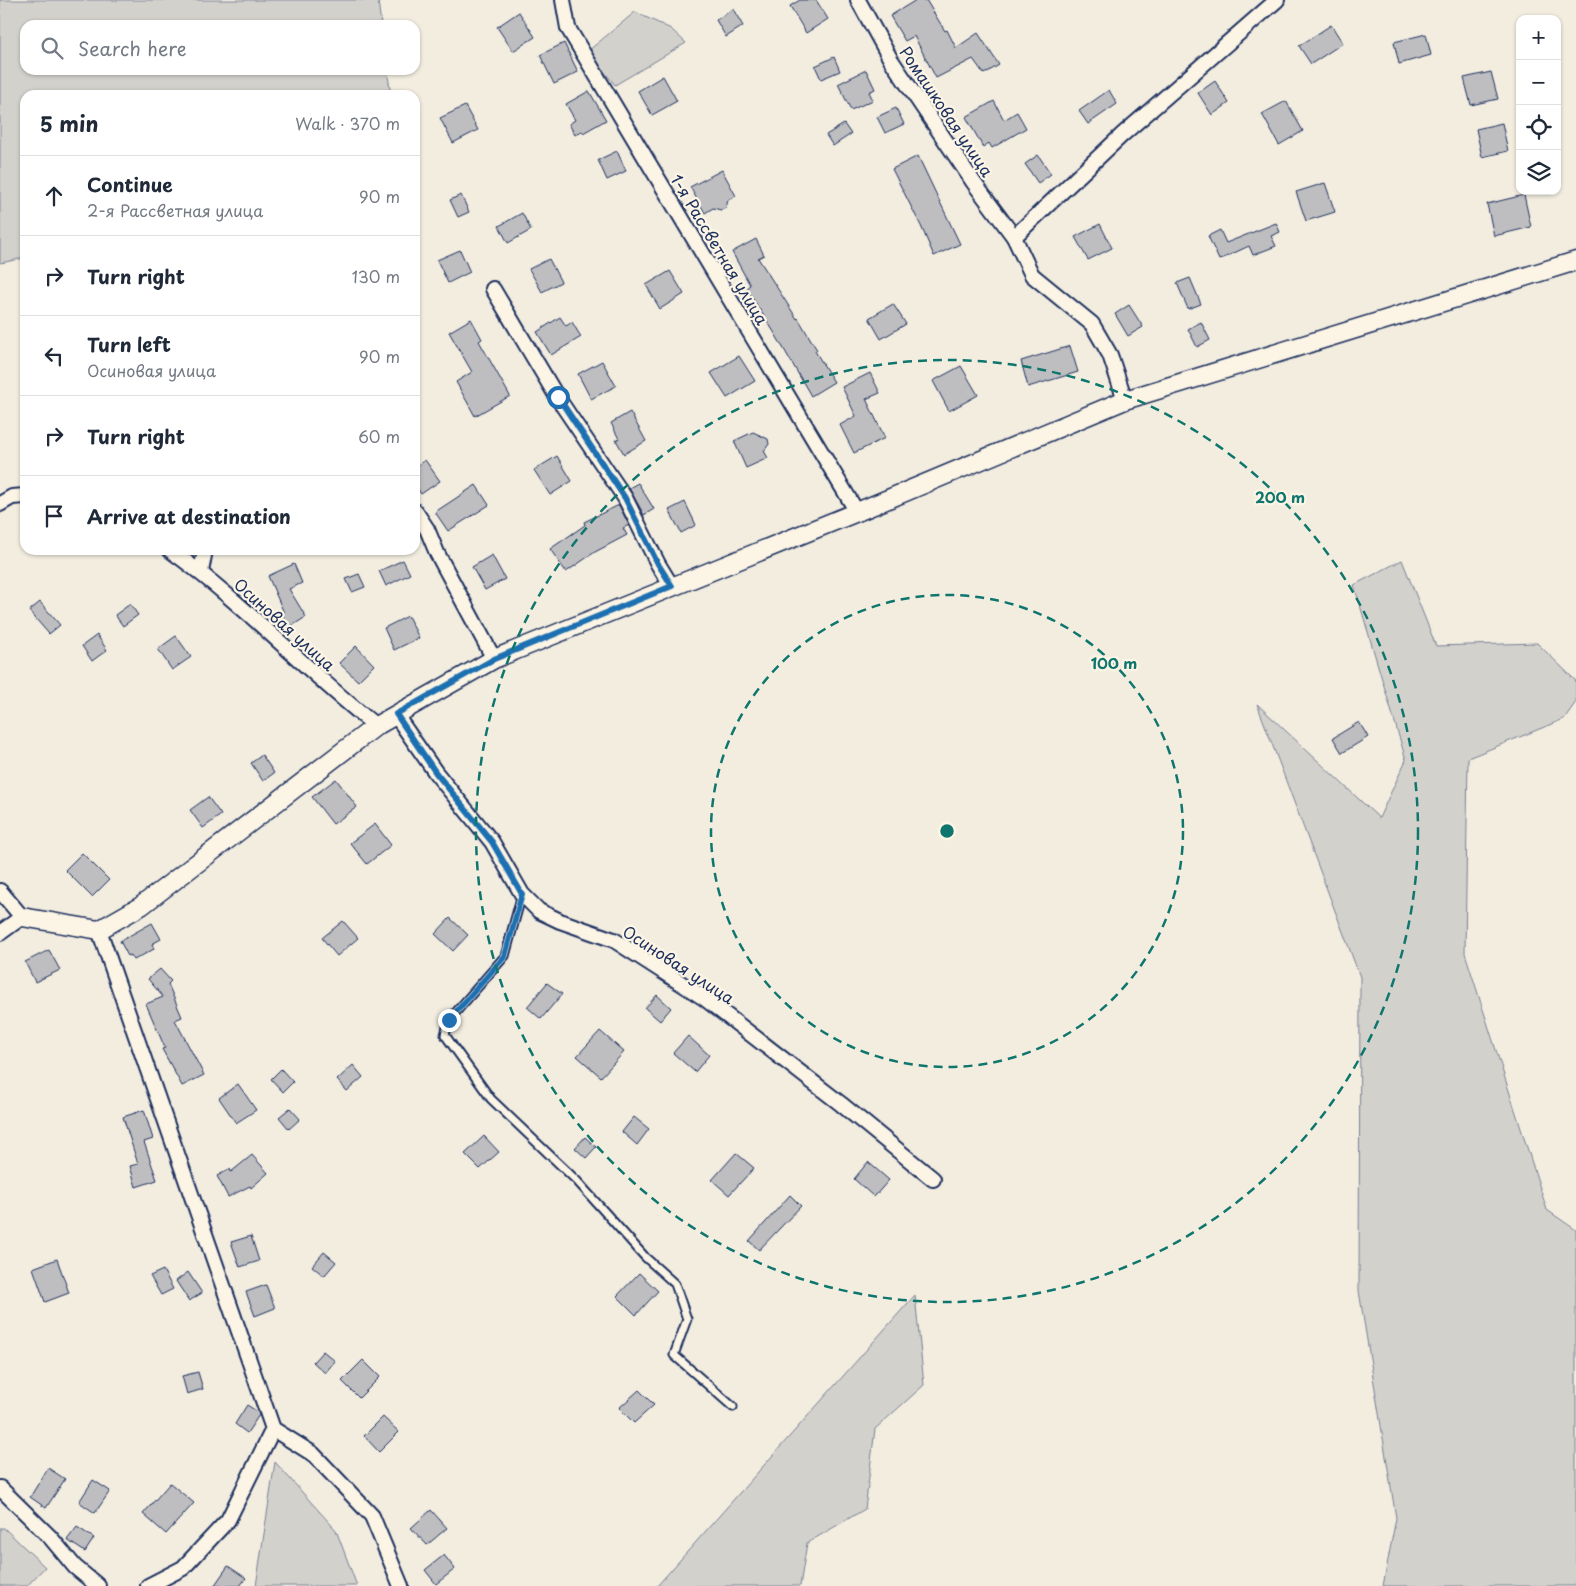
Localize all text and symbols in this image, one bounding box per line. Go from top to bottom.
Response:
map controls [1516,15,1561,195]
button: + [1516,15,1561,60]
search box [20,20,420,75]
icon: search [38,34,66,62]
text: Search here [78,34,187,62]
street label: Ромашковая улица [894,41,1000,181]
button: − [1516,60,1561,105]
button: locate [1516,105,1561,150]
text: 5 min [40,107,98,139]
text: Walk · 370 m [295,111,400,135]
button: layers [1516,150,1561,195]
street label: 1-я Рассветная улица [665,169,775,329]
text: Continue [87,170,173,198]
icon: ahead [40,182,68,210]
text: 90 m [359,184,400,208]
text: 2-я Рассветная улица [87,198,263,222]
icon: right [40,262,68,290]
text: Turn right [87,262,185,290]
text: 130 m [352,264,400,288]
text: Turn left [87,330,171,358]
icon: left [40,342,68,370]
text: 90 m [359,344,400,368]
text: Осиновая улица [87,358,216,382]
route start [547,386,570,409]
icon: right [40,422,68,450]
text: Turn right [87,422,185,450]
text: 60 m [358,424,400,448]
text: 200 m [1255,485,1305,508]
icon: arrive [40,502,68,530]
text: Arrive at destination [87,502,291,530]
street label: Осиновая улица [229,572,341,676]
text: 100 m [1091,651,1137,674]
centre of rings [938,822,956,840]
street label: Осиновая улица [618,919,740,1009]
route end [438,1009,461,1032]

